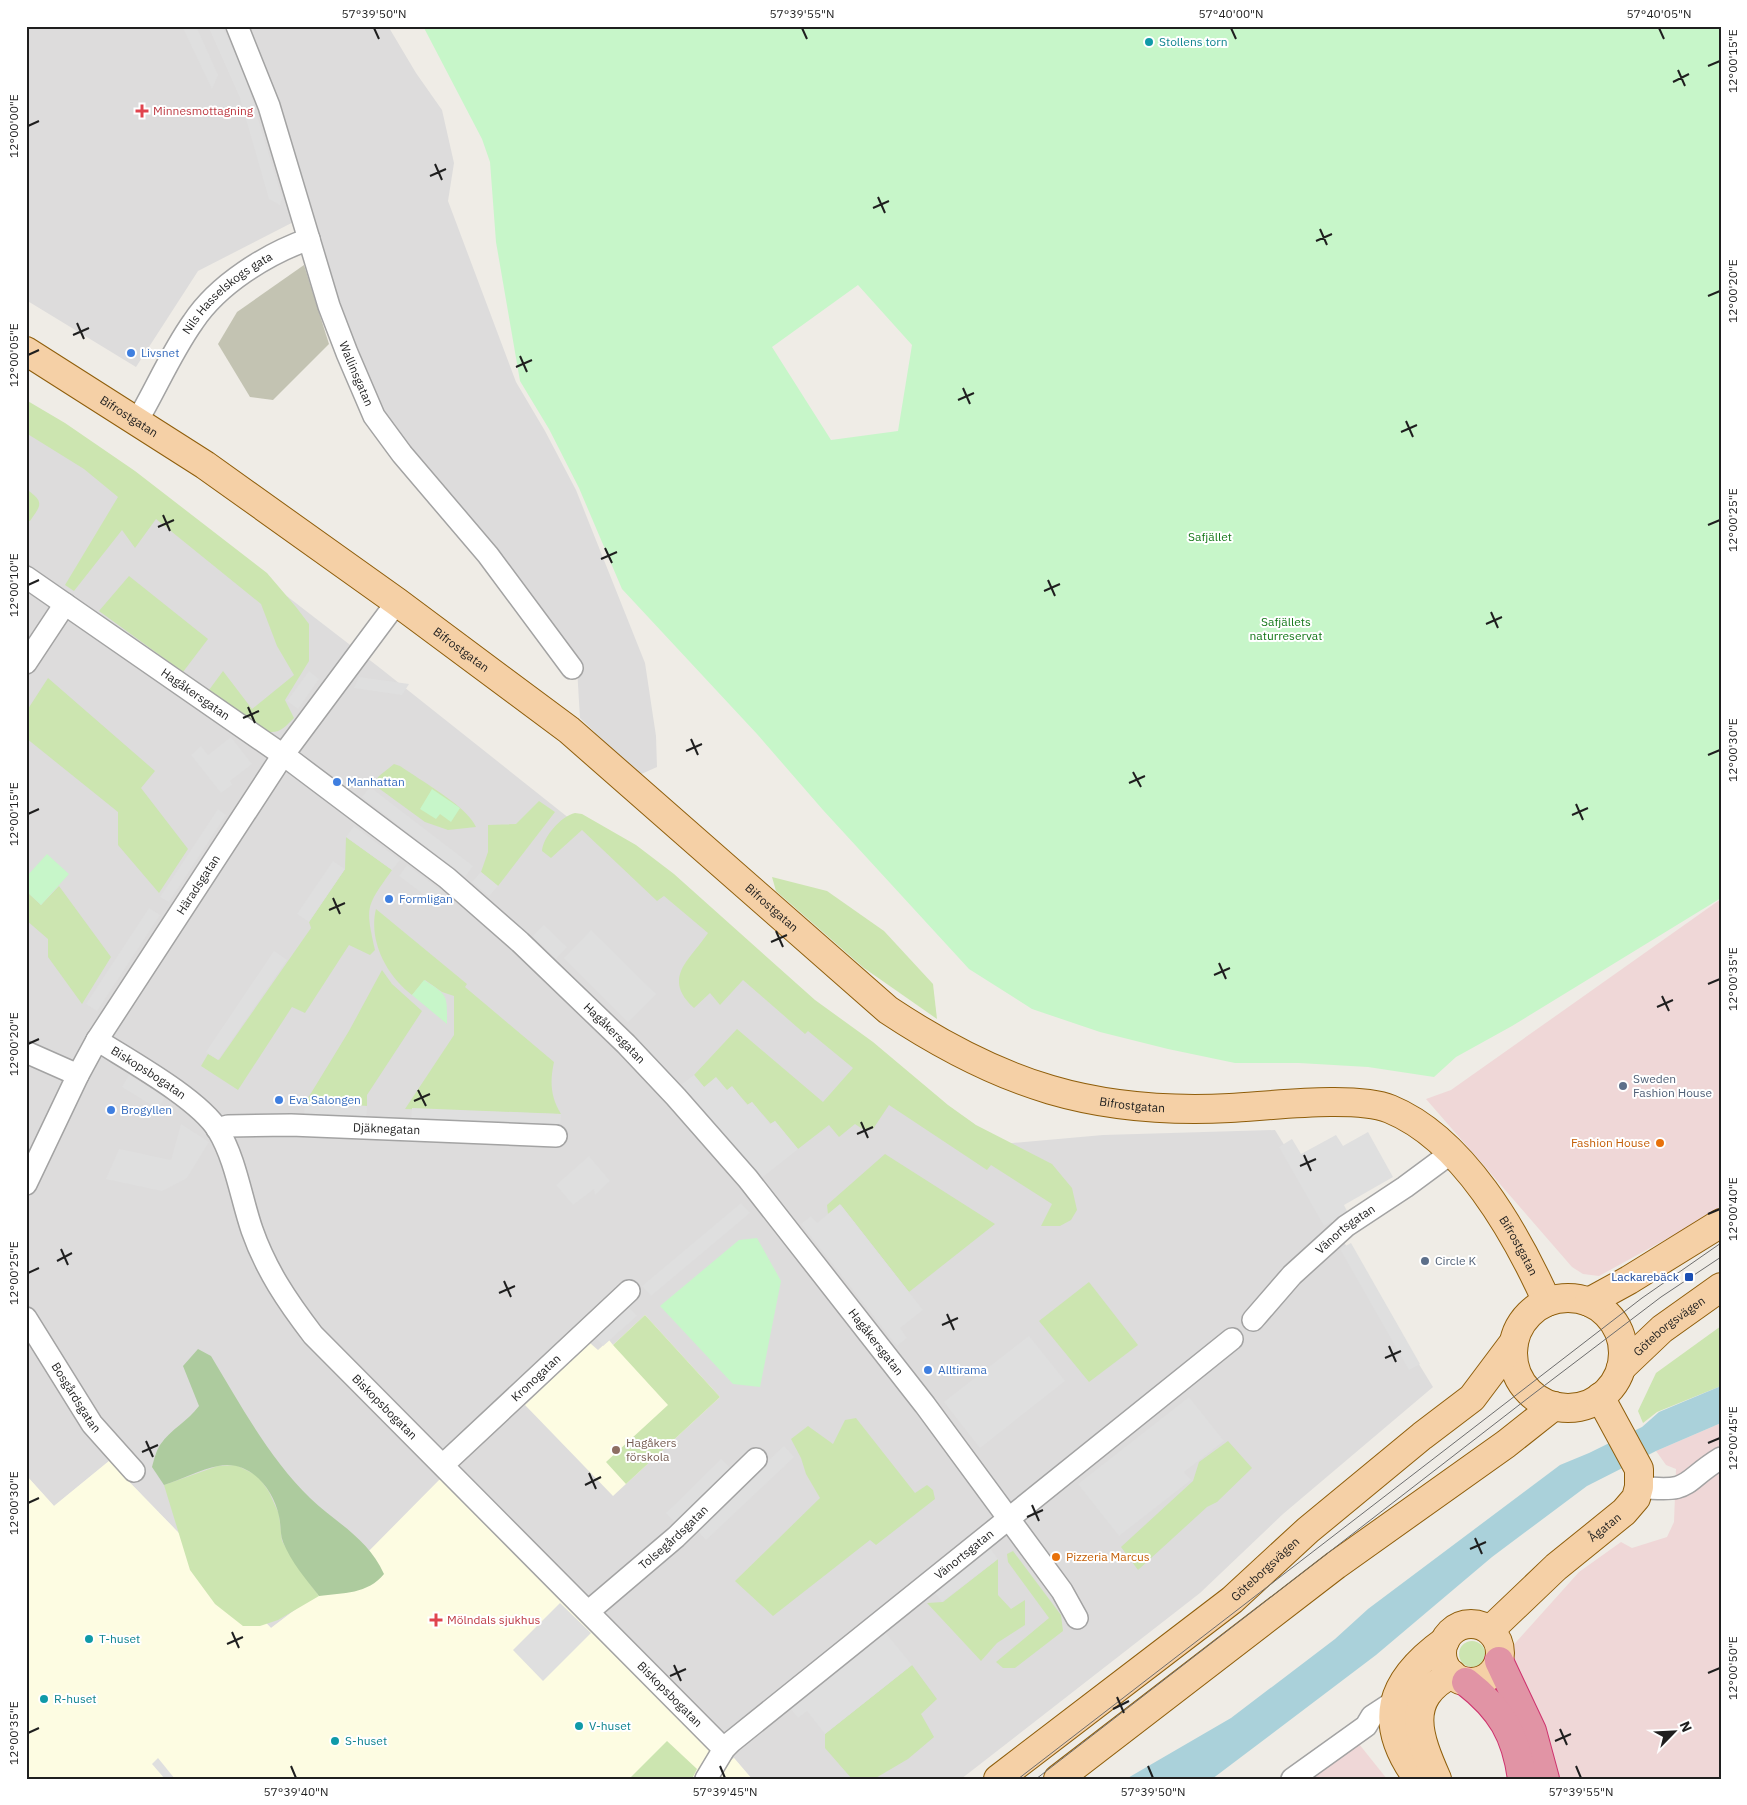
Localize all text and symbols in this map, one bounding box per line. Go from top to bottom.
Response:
text: 57°39'50"N [341,6,407,21]
text: 57°39'55"N [769,6,835,21]
text: 57°40'00"N [1198,6,1264,21]
text: 57°40'05"N [1626,6,1692,21]
text: 12°00'15"E [1725,29,1740,93]
place label: Stollens torn [1159,34,1228,49]
marker: Stollens torn [1143,36,1155,48]
text: 12°00'00"E [6,94,21,158]
place label: Minnesmottagning [153,103,254,118]
marker: Minnesmottagning [135,104,149,118]
street label: Nils Hasselskogs gata [179,248,275,337]
text: 12°00'20"E [1725,259,1740,323]
text: 12°00'05"E [6,323,21,387]
street label: Wallinsgatan [336,339,377,408]
place label: Livsnet [141,345,179,360]
marker: Livsnet [125,347,137,359]
street label: Bifrostgatan [97,392,161,440]
text: 12°00'25"E [1725,488,1740,552]
park label: Safjället [1188,529,1232,544]
text: 12°00'10"E [6,553,21,617]
park label: Safjällets naturreservat [1250,614,1322,643]
street label: Bifrostgatan [430,624,492,675]
street label: Hagåkersgatan [158,665,233,723]
text: 12°00'30"E [1725,718,1740,782]
place label: Manhattan [347,774,405,789]
marker: Manhattan [331,776,343,788]
text: 12°00'15"E [6,782,21,846]
street label: Häradsgatan [173,852,223,917]
street label: Bifrostgatan [742,880,802,935]
place label: Formligan [399,891,453,906]
marker: Formligan [383,893,395,905]
text: 12°00'35"E [1725,947,1740,1011]
street label: Hagåkersgatan [581,999,649,1067]
text: 12°00'20"E [6,1012,21,1076]
street label: Biskopsbogatan [108,1042,189,1102]
place label: Sweden Fashion House [1633,1071,1713,1100]
marker: Sweden Fashion House [1617,1080,1629,1092]
place label: Eva Salongen [289,1092,361,1107]
street label: Bifrostgatan [1098,1093,1165,1115]
marker: Eva Salongen [273,1094,285,1106]
place label: Brogyllen [121,1102,172,1117]
marker: Brogyllen [105,1104,117,1116]
street label: Djäknegatan [353,1120,421,1137]
place label: Fashion House [1571,1135,1650,1150]
marker: Fashion House [1654,1137,1666,1149]
text: 12°00'40"E [1725,1177,1740,1241]
street label: Vänortsgatan [1312,1201,1378,1257]
street label: Bifrostgatan [1496,1213,1541,1278]
text: 12°00'25"E [6,1241,21,1305]
place label: Circle K [1435,1253,1477,1268]
marker: Circle K [1419,1255,1431,1267]
place label: Lackarebäck [1611,1269,1680,1284]
marker: Lackarebäck [1683,1271,1695,1283]
street label: Göteborgsvägen [1630,1293,1708,1359]
street label: Hagåkersgatan [845,1305,907,1378]
street label: Kronogatan [508,1351,564,1404]
street label: Bosgårdsgatan [49,1359,104,1436]
place label: Alltirama [938,1362,988,1377]
marker: Alltirama [922,1364,934,1376]
street label: Biskopsbogatan [349,1371,421,1443]
text: 12°00'45"E [1725,1406,1740,1470]
place label: Hagåkers förskola [626,1435,677,1464]
marker: Hagåkers förskola [610,1444,622,1456]
text: 12°00'30"E [6,1471,21,1535]
street label: Tolsegårdsgatan [635,1502,711,1572]
street label: Ågatan [1585,1509,1624,1545]
street label: Vänortsgatan [931,1526,996,1582]
street label: Göteborgsvägen [1228,1534,1302,1604]
place label: Pizzeria Marcus [1066,1549,1150,1564]
marker: Pizzeria Marcus [1050,1551,1062,1563]
place label: Mölndals sjukhus [447,1612,540,1627]
marker: Mölndals sjukhus [429,1613,443,1627]
place label: T-huset [99,1631,140,1646]
marker: T-huset [83,1633,95,1645]
text: 12°00'50"E [1725,1636,1740,1700]
street label: Biskopsbogatan [634,1658,706,1730]
place label: R-huset [54,1691,97,1706]
marker: R-huset [38,1693,50,1705]
text: 12°00'35"E [6,1701,21,1765]
north arrow [1650,1708,1700,1758]
place label: V-huset [589,1718,631,1733]
text: N [1676,1718,1696,1735]
marker: V-huset [573,1720,585,1732]
place label: S-huset [345,1733,387,1748]
marker: S-huset [329,1735,341,1747]
text: 57°39'40"N [263,1784,329,1799]
text: 57°39'45"N [692,1784,758,1799]
text: 57°39'50"N [1120,1784,1186,1799]
text: 57°39'55"N [1548,1784,1614,1799]

